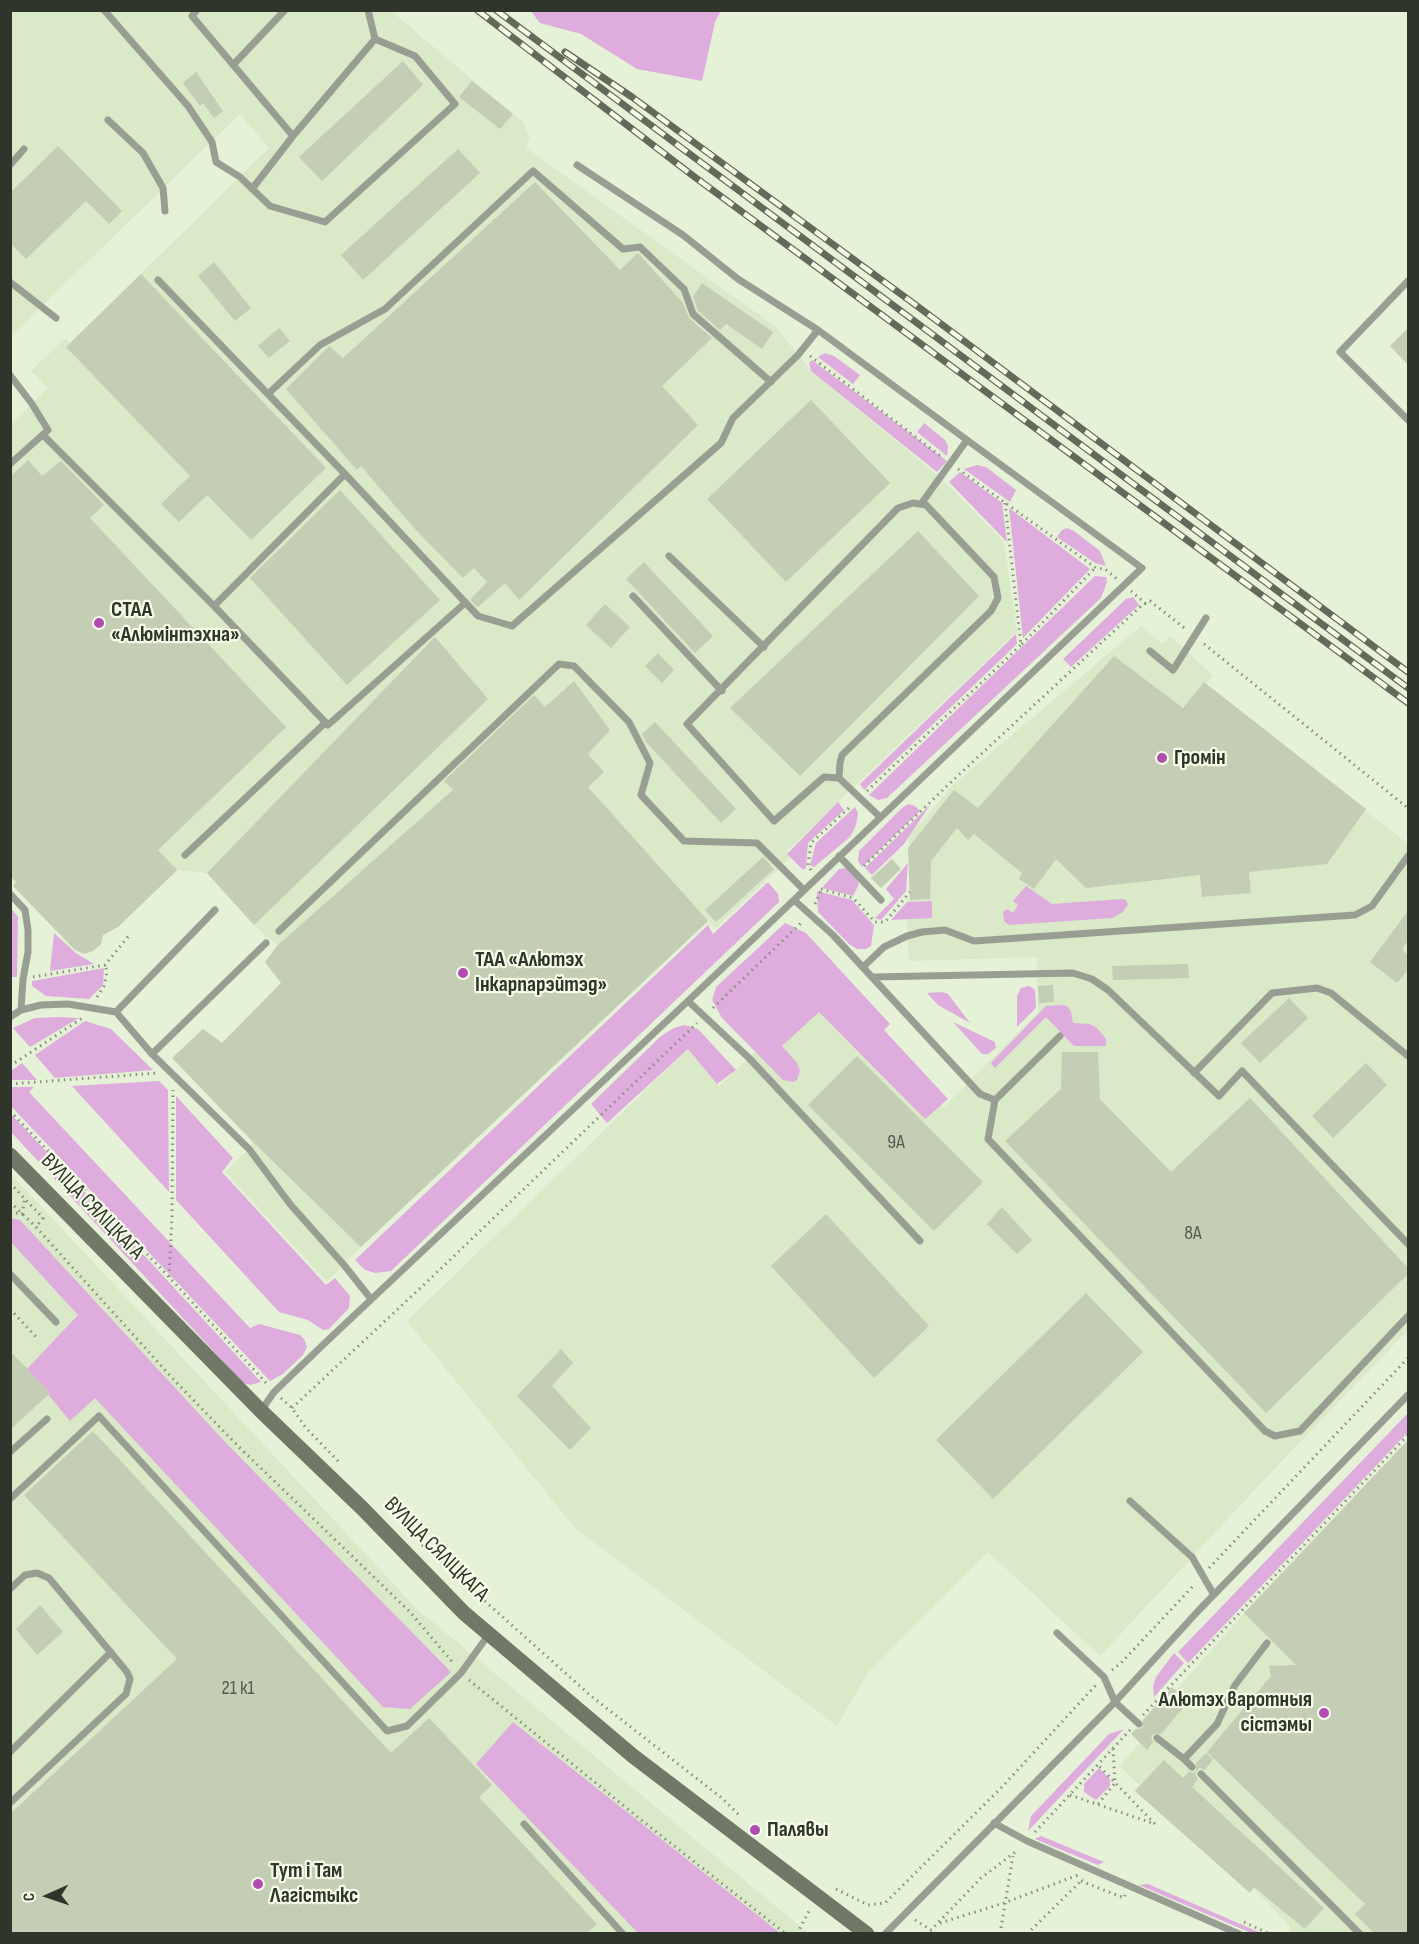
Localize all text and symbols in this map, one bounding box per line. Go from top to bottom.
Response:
place label: СТАА «Алюмінтэхна» [111,597,240,648]
marker: СТАА «Алюмінтэхна» [92,616,106,630]
place label: Громін [1174,745,1226,771]
marker: Громін [1155,751,1169,765]
place label: ТАА «Алютэх Інкарпарэйтэд» [475,947,607,998]
marker: ТАА «Алютэх Інкарпарэйтэд» [456,966,470,980]
house number: 9А [887,1131,905,1155]
street label: ВУЛІЦА СЯЛІЦКАГА [35,1148,149,1266]
house number: 8А [1184,1222,1202,1246]
street label: ВУЛІЦА СЯЛІЦКАГА [378,1492,494,1608]
house number: 21 к1 [221,1677,255,1701]
place label: Алютэх варотныя сістэмы [1159,1687,1312,1738]
marker: Алютэх варотныя сістэмы [1317,1706,1331,1720]
place label: Палявы [767,1817,829,1843]
marker: Палявы [748,1823,762,1837]
place label: Тут і Там Лагістыкс [270,1858,358,1910]
north arrow [18,1866,78,1926]
marker: Тут і Там Лагістыкс [251,1877,265,1891]
text: С [20,1892,39,1902]

